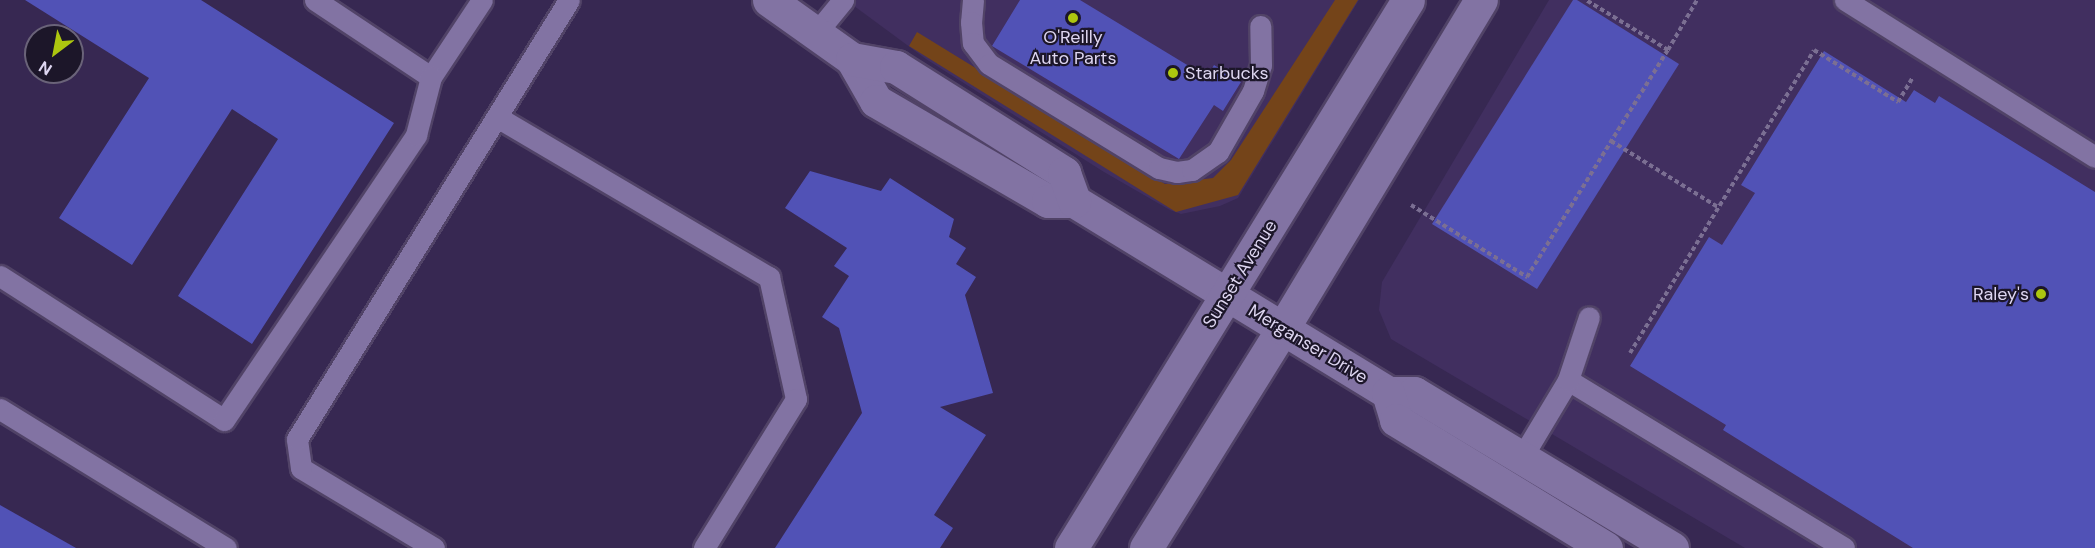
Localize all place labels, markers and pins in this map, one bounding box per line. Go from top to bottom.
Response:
marker: O'Reilly Auto Parts [1066,11,1080,25]
place label: O'Reilly Auto Parts [1030,27,1116,70]
place label: Starbucks [1185,62,1268,84]
marker: Starbucks [1166,66,1180,80]
place label: Raley's [1973,283,2029,305]
marker: Raley's [2034,287,2048,301]

